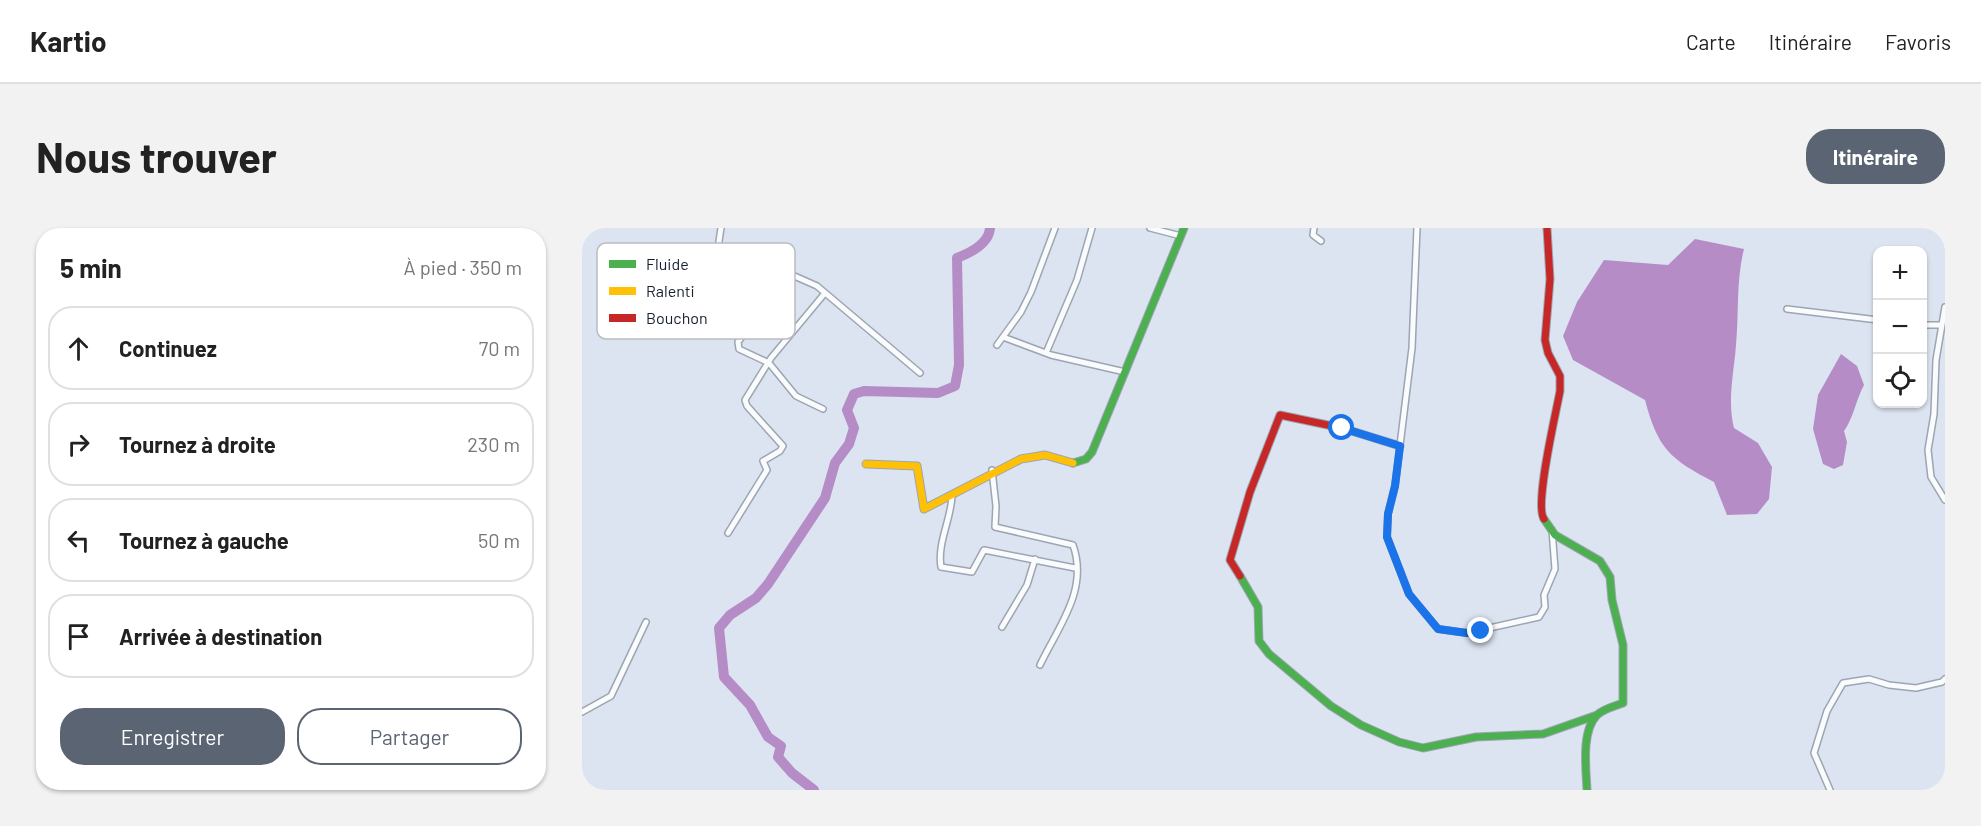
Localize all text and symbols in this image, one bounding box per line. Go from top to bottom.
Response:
text: Kartio [30,24,107,58]
text: Carte [1686,29,1736,54]
text: Itinéraire [1769,29,1852,54]
text: Favoris [1885,29,1951,54]
button: Itinéraire [1806,129,1945,184]
text: Nous trouver [36,131,277,181]
legend [597,243,795,339]
map controls [1873,246,1927,408]
button: + [1873,246,1927,300]
text: 5 min [60,252,122,283]
text: Fluide [646,254,689,273]
text: À pied · 350 m [404,255,522,279]
text: Ralenti [646,281,695,300]
button: − [1873,300,1927,354]
text: Bouchon [646,308,708,327]
icon: ahead [62,332,95,365]
text: Continuez [119,335,217,361]
text: 70 m [479,336,520,360]
button: locate [1873,354,1927,408]
route start [1328,414,1354,440]
icon: right [62,428,95,461]
text: Tournez à droite [119,431,276,457]
text: 230 m [467,432,520,456]
icon: left [62,524,95,557]
text: Tournez à gauche [119,527,289,553]
text: 50 m [478,528,520,552]
route end [1467,617,1493,643]
icon: arrive [62,620,95,653]
text: Arrivée à destination [119,623,322,649]
button: Enregistrer [60,708,285,765]
button: Partager [297,708,522,765]

